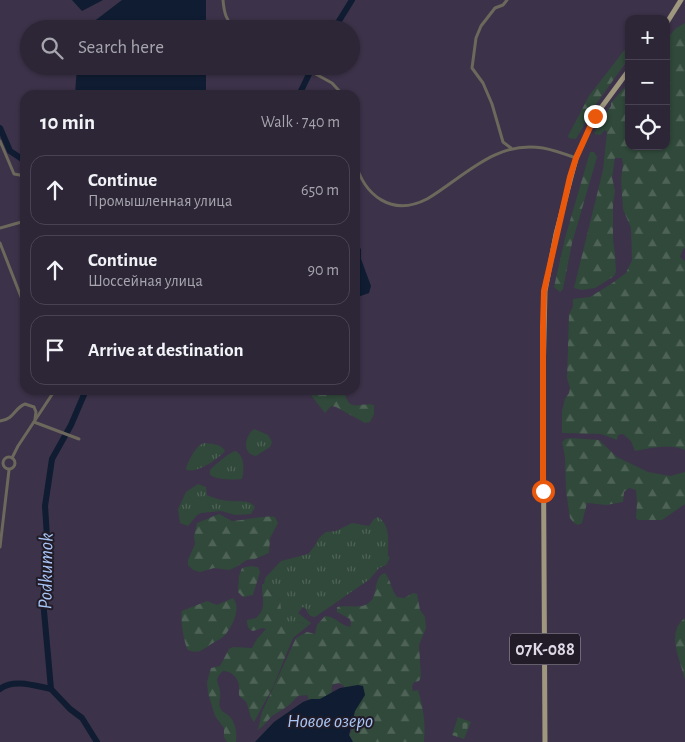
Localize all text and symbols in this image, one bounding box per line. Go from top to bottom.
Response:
map controls [625,15,670,150]
button: + [625,15,670,60]
search box [20,20,360,75]
icon: search [38,34,66,62]
text: Search here [78,38,164,57]
button: − [625,60,670,105]
route end [584,105,607,128]
button: locate [625,105,670,150]
text: 10 min [40,112,95,133]
text: Walk · 740 m [261,114,340,130]
text: Continue [88,171,157,190]
icon: ahead [41,176,69,204]
text: 650 m [301,182,339,198]
text: Промышленная улица [88,193,232,209]
text: Continue [88,251,157,270]
icon: ahead [41,256,69,284]
text: 90 m [308,262,339,278]
text: Шоссейная улица [88,273,203,289]
icon: arrive [41,336,69,364]
text: Arrive at destination [88,341,244,360]
route start [532,480,555,503]
water label: Podkumok [35,533,57,610]
road number: 07К-088 [510,634,580,664]
water label: Новое озеро [287,711,373,731]

